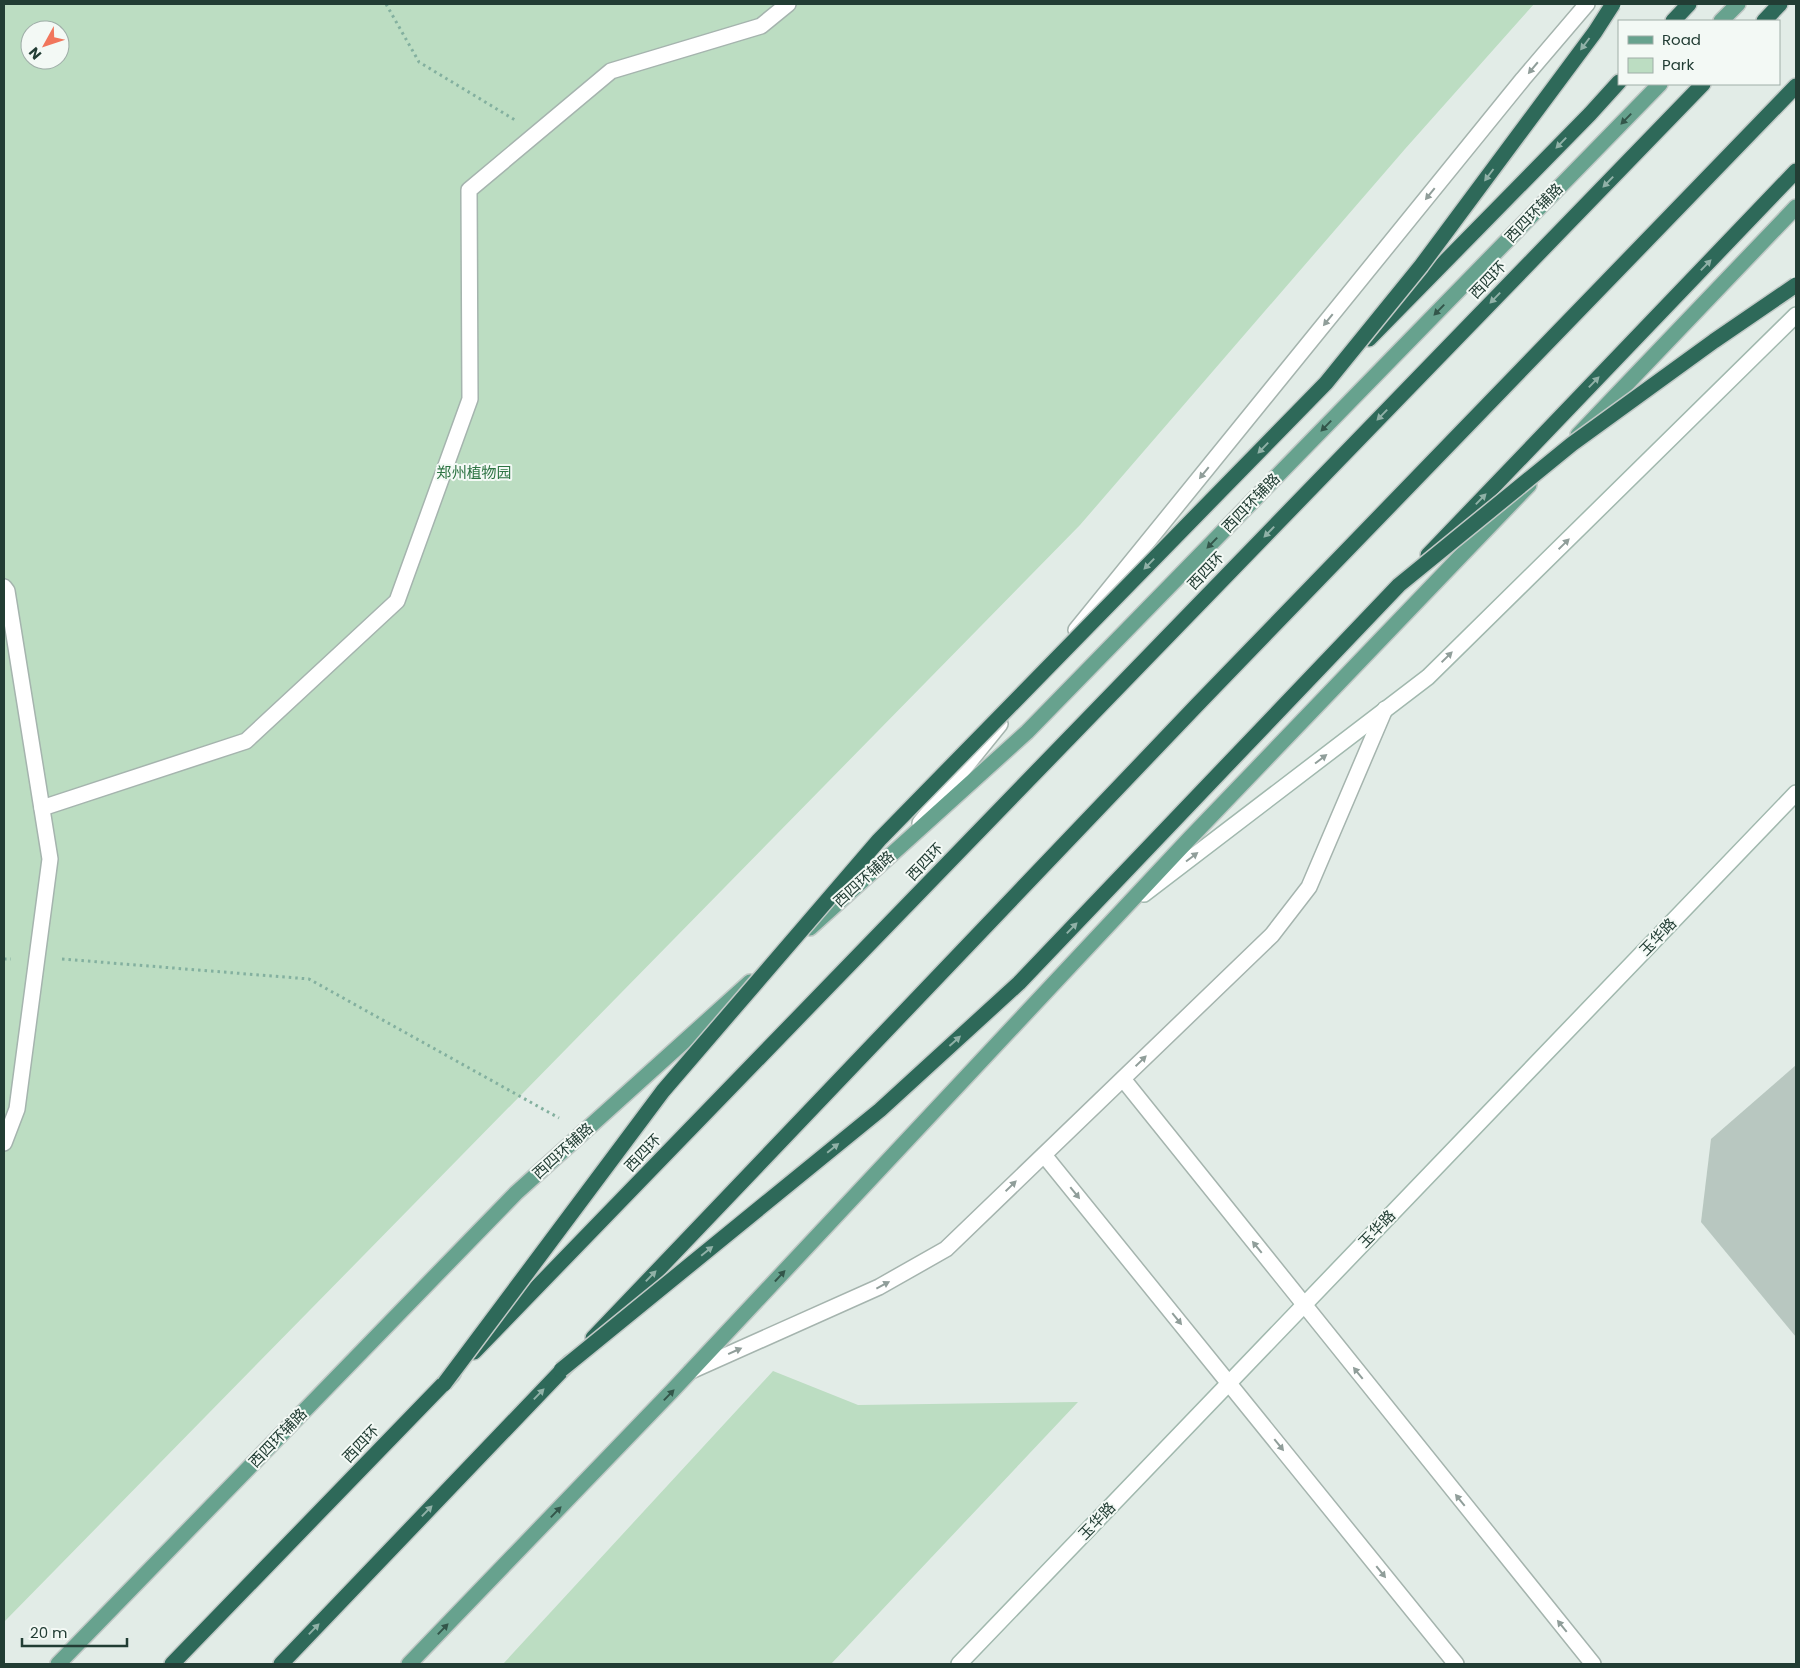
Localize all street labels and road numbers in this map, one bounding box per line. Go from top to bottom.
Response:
street label: 西四环辅路 [1500,178,1567,247]
street label: 西四环 [1464,256,1511,303]
street label: 西四环辅路 [1217,468,1284,537]
street label: 西四环 [1182,547,1229,594]
street label: 西四环 [901,838,948,885]
street label: 西四环辅路 [829,846,899,912]
street label: 玉华路 [1634,913,1681,960]
street label: 西四环辅路 [528,1118,598,1184]
street label: 西四环 [619,1129,666,1176]
street label: 玉华路 [1353,1205,1400,1252]
street label: 西四环辅路 [244,1403,311,1472]
street label: 西四环 [337,1420,384,1467]
street label: 玉华路 [1073,1497,1120,1544]

